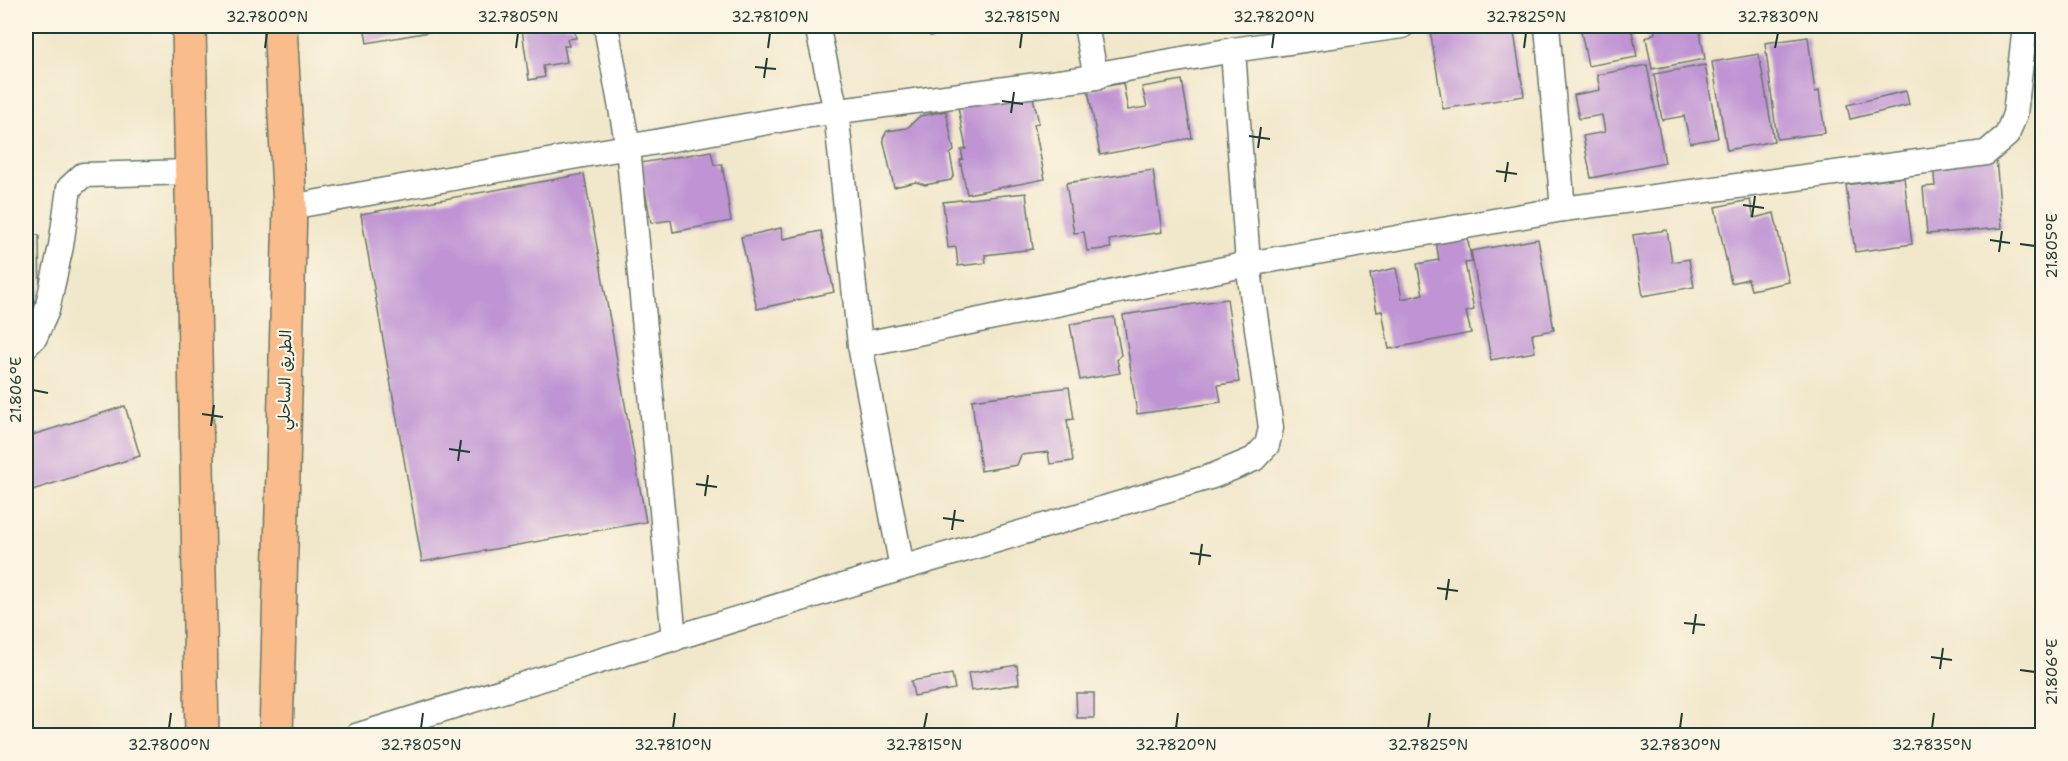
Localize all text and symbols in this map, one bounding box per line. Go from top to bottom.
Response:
text: 32.7800°N [226,7,308,27]
text: 32.7805°N [478,7,558,27]
text: 32.7810°N [731,7,809,27]
text: 32.7815°N [984,7,1060,27]
text: 32.7820°N [1233,7,1315,27]
text: 32.7825°N [1486,7,1566,27]
text: 32.7830°N [1737,7,1819,27]
text: 21.805°E [2042,213,2062,279]
street label: الطريق الساحلي [274,330,300,430]
text: 21.806°E [6,357,26,423]
text: 21.806°E [2042,639,2062,705]
text: 32.7800°N [128,735,210,755]
text: 32.7805°N [381,735,461,755]
text: 32.7810°N [634,735,712,755]
text: 32.7815°N [886,735,962,755]
text: 32.7820°N [1135,735,1217,755]
text: 32.7825°N [1388,735,1468,755]
text: 32.7830°N [1639,735,1721,755]
text: 32.7835°N [1892,735,1972,755]

